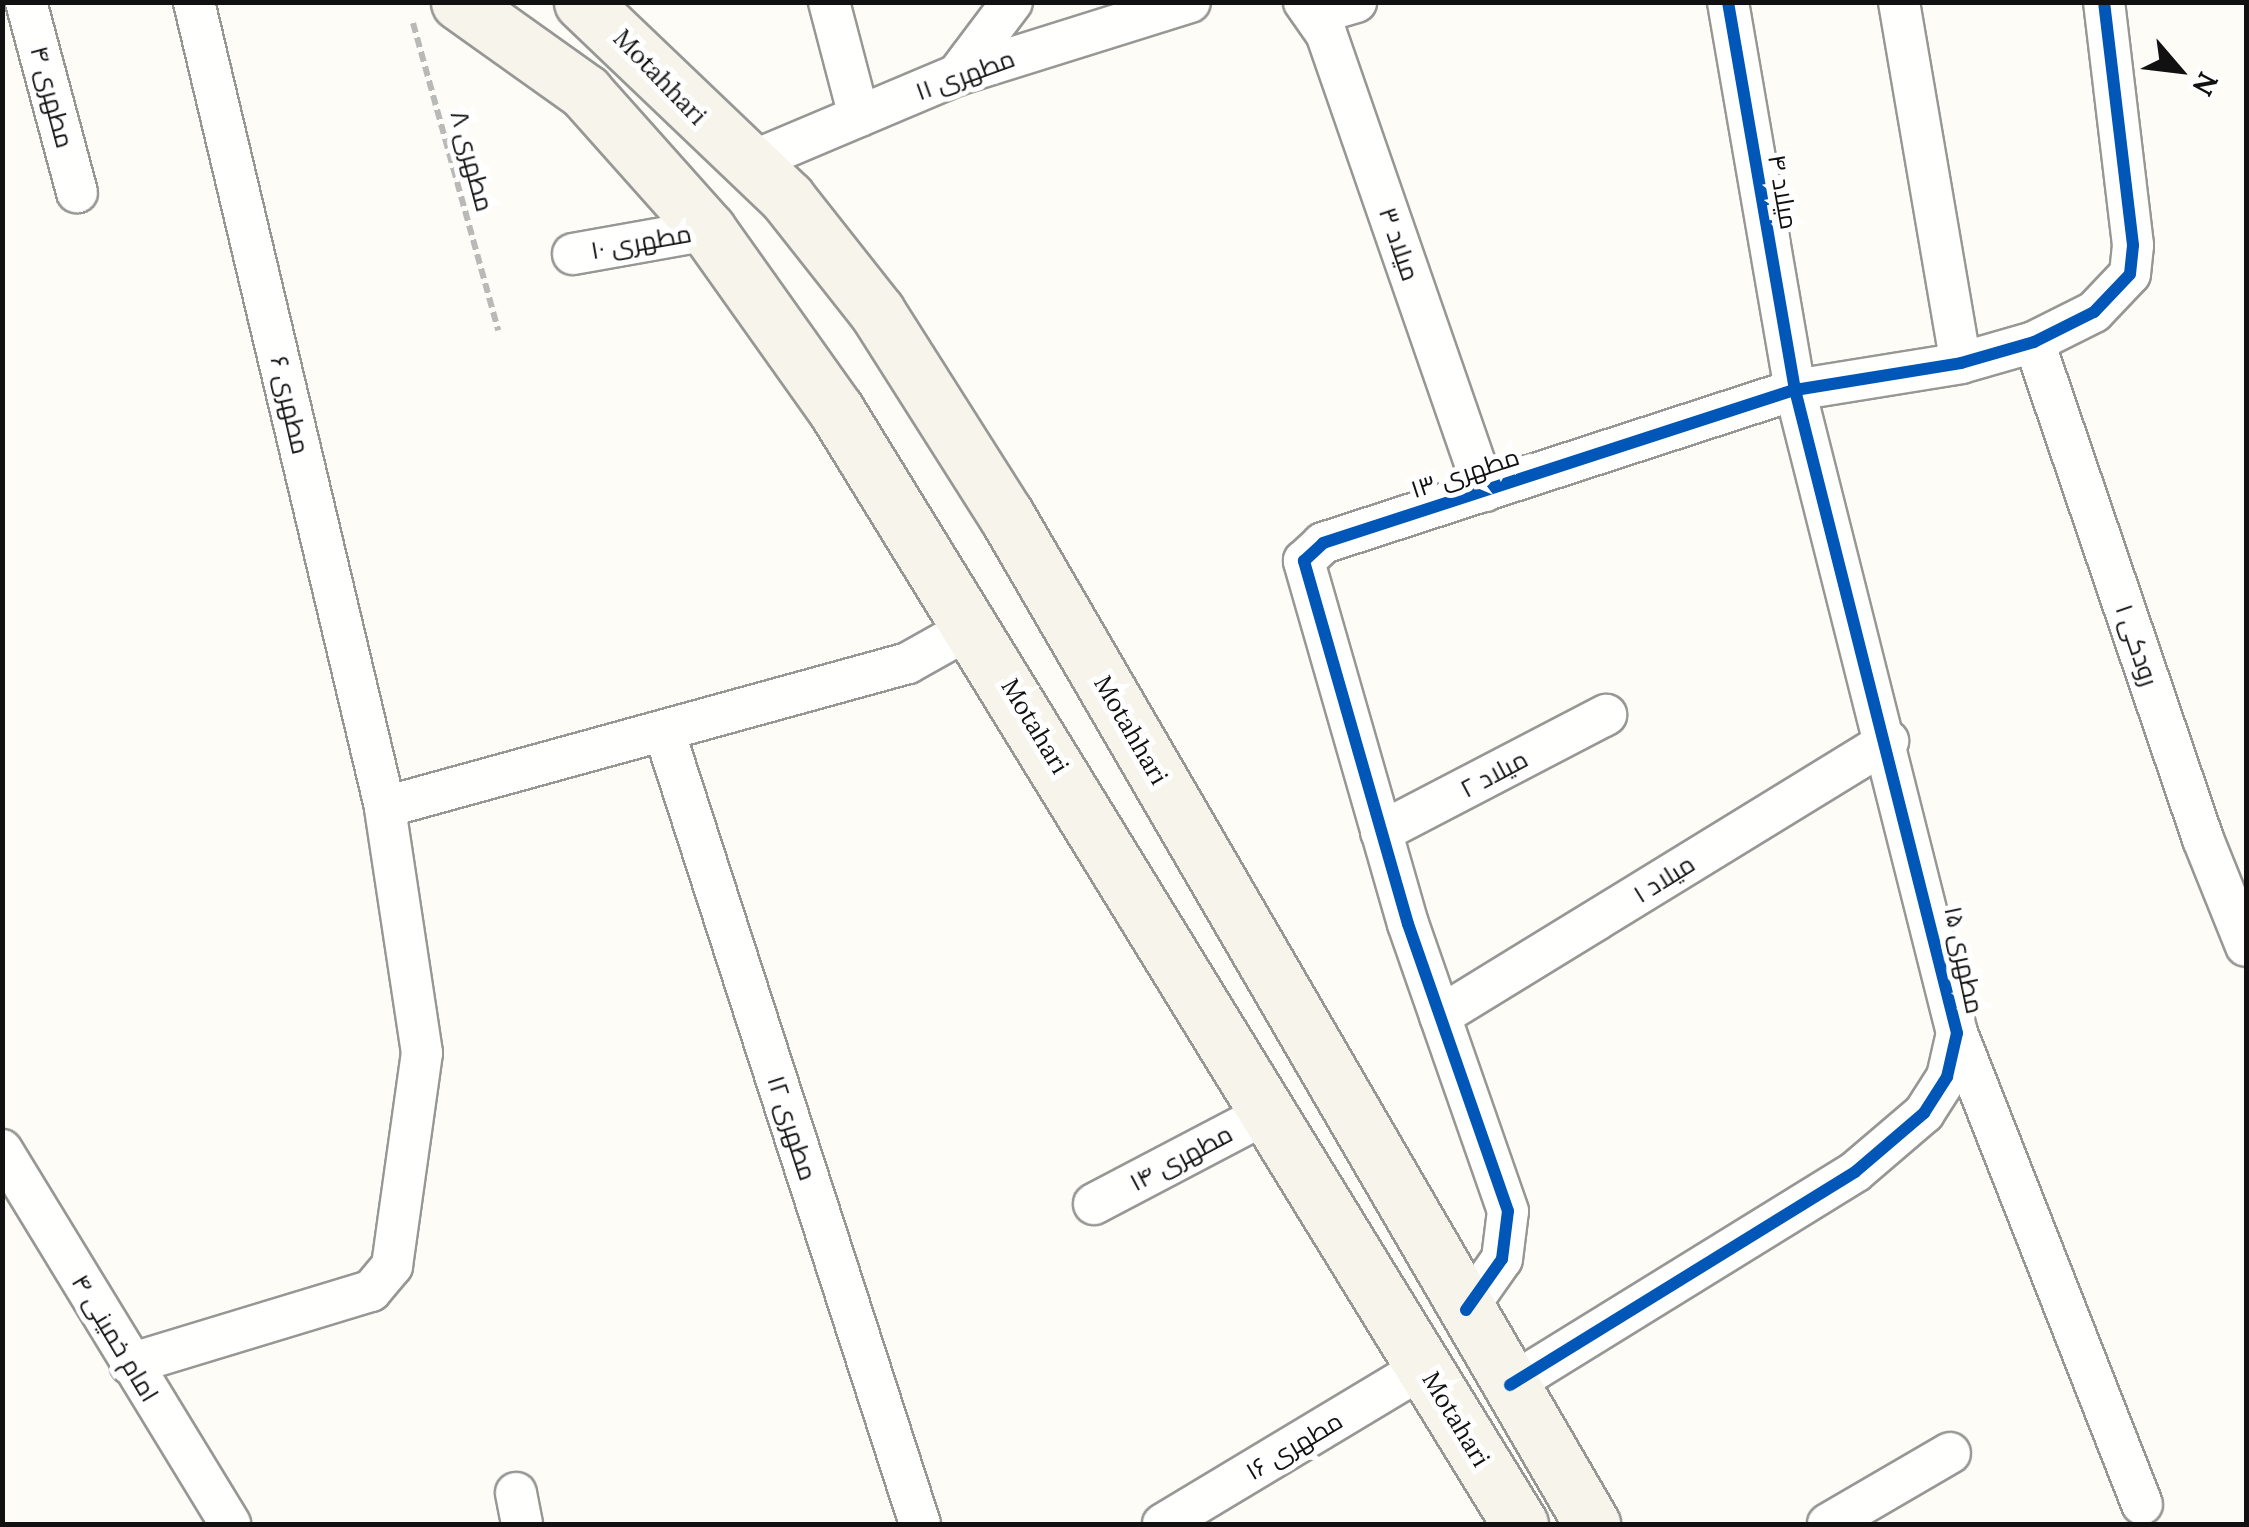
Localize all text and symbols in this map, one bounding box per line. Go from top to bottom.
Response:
north arrow [2129,20,2229,120]
street label: Motahhari [607,23,713,131]
street label: مطهری ۴ [24,43,80,151]
street label: مطهری ۱۱ [911,43,1019,107]
text: N [2185,66,2226,102]
street label: مطهری ۸ [444,107,500,215]
street label: میلاد ۴ [1762,152,1804,232]
street label: میلاد ۳ [1372,203,1426,285]
street label: مطهری ۱۰ [588,218,694,266]
street label: مطهری ۶ [264,353,316,457]
street label: مطهری ۱۳ [1407,441,1523,505]
street label: رودکی ۱ [2109,600,2165,690]
street label: Motahhari [1088,670,1174,790]
street label: Motahari [995,673,1075,779]
street label: میلاد ۲ [1455,744,1533,804]
street label: میلاد ۱ [1628,849,1700,909]
street label: مطهری ۱۵ [1938,904,1990,1016]
street label: مطهری ۱۲ [761,1072,823,1184]
street label: مطهری ۱۴ [1124,1118,1238,1198]
street label: امام خمینی ۴ [65,1269,165,1407]
street label: Motahari [1416,1366,1496,1472]
street label: مطهری ۱۶ [1240,1405,1348,1487]

